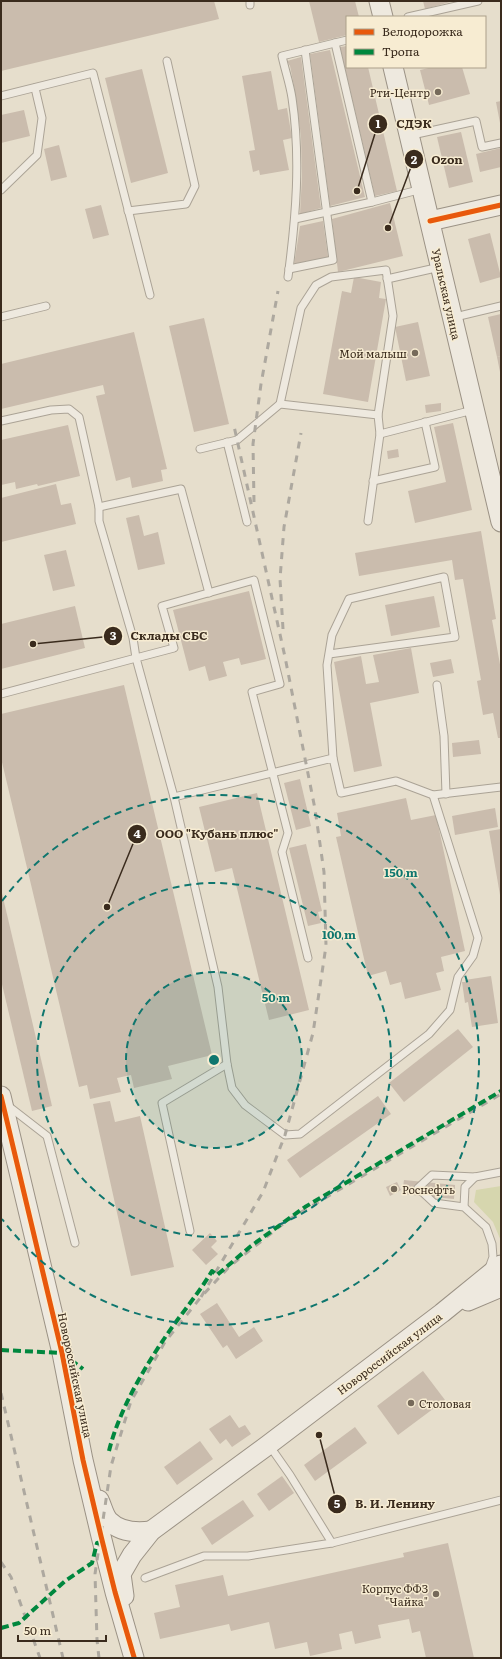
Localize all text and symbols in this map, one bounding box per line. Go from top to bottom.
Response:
legend [346,16,486,68]
text: Велодорожка [382,22,463,40]
text: Тропа [382,42,420,60]
place label: Рти-Центр [370,84,430,100]
marker: Рти-Центр [433,87,443,97]
callout: СДЭК [368,112,439,136]
text: 1 [376,114,381,132]
text: СДЭК [396,114,432,132]
callout: Ozon [404,147,471,171]
text: 2 [411,150,418,168]
text: Ozon [431,150,463,168]
street label: Уральская улица [429,247,465,341]
place label: Мой малыш [339,345,407,361]
marker: Мой малыш [410,348,420,358]
callout: Склады СБС [103,624,216,648]
text: 3 [110,626,117,644]
text: Склады СБС [130,626,208,644]
callout: ООО "Кубань плюс" [127,822,286,846]
text: 4 [133,824,141,842]
text: ООО "Кубань плюс" [155,824,279,842]
text: 150 m [384,863,418,881]
text: 100 m [322,925,356,943]
text: 50 m [262,988,290,1006]
centre of rings [207,1053,221,1067]
place label: Роснефть [402,1181,455,1197]
marker: Роснефть [389,1184,399,1194]
street label: Новороссийская улица [333,1308,445,1398]
street label: Новороссийская улица [55,1311,97,1439]
place label: Столовая [419,1395,472,1411]
marker: Столовая [406,1398,416,1408]
callout: В. И. Ленину [327,1492,443,1516]
text: 5 [334,1494,341,1512]
text: В. И. Ленину [355,1494,436,1512]
place label: Корпус ФФЗ "Чайка" [362,1580,428,1609]
marker: Корпус ФФЗ "Чайка" [431,1589,441,1599]
scale bar [18,1617,106,1643]
text: 50 m [24,1621,51,1639]

